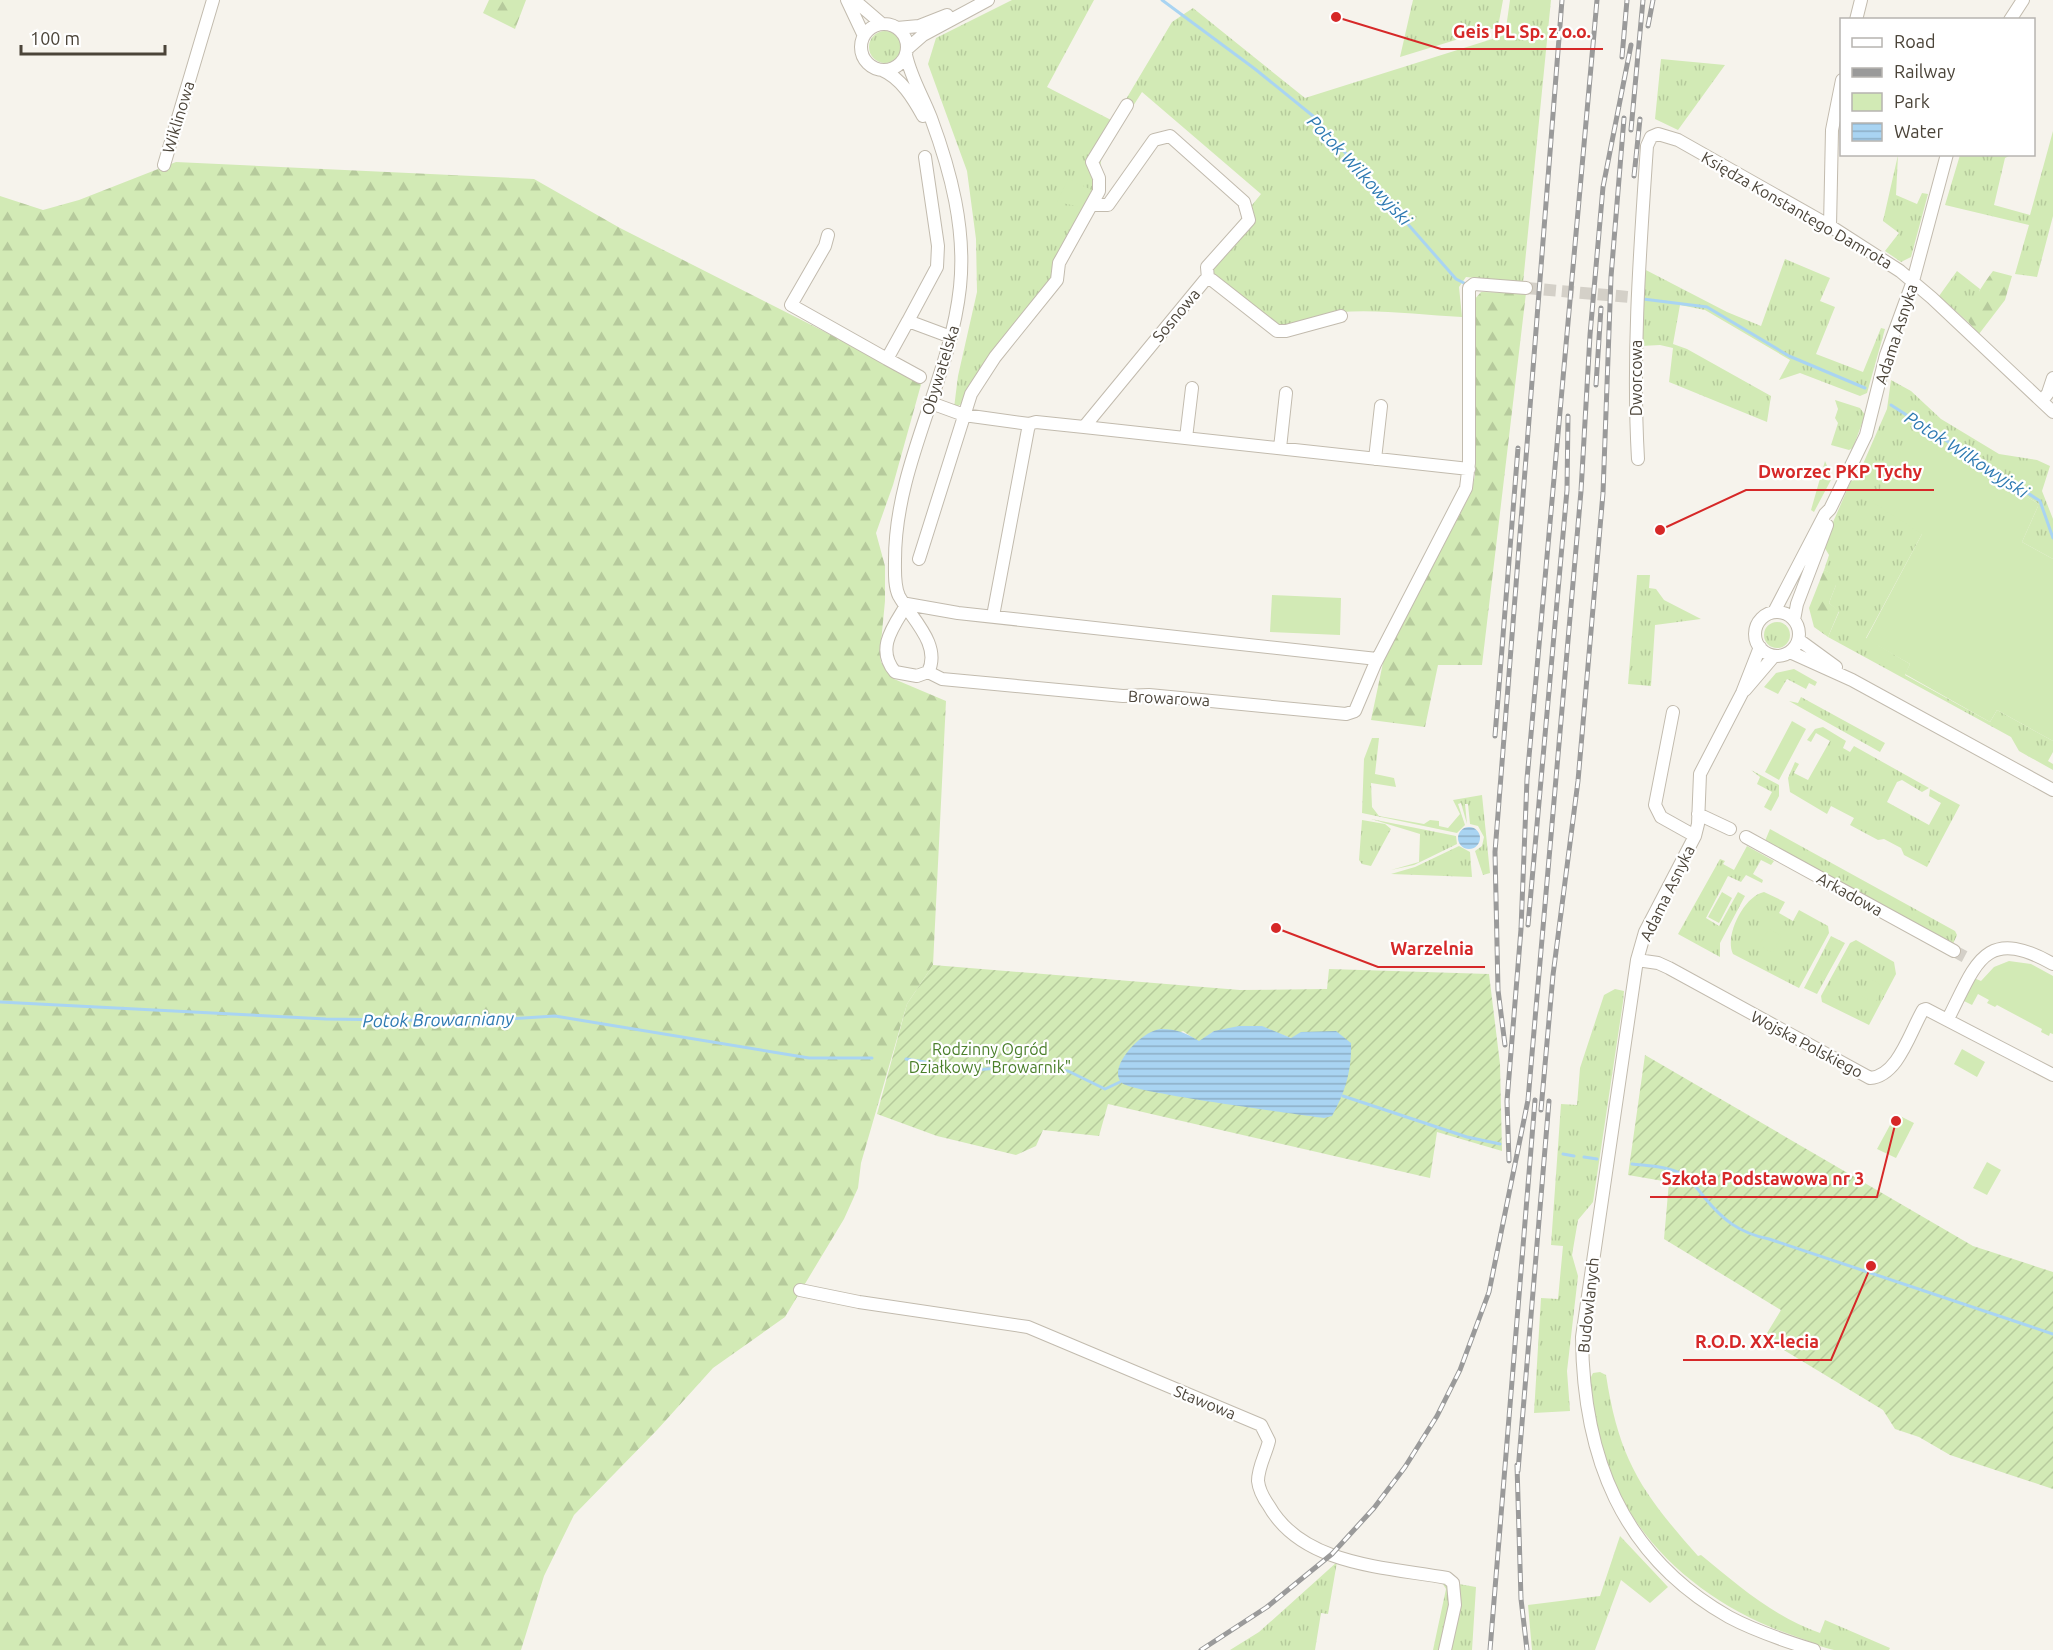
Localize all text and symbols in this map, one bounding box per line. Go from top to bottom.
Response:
callout: Geis PL Sp. z o.o. [1441,13,1603,49]
scale bar [21,18,165,56]
legend [1840,18,2035,156]
text: Geis PL Sp. z o.o. [1453,21,1591,41]
text: 100 m [30,28,80,48]
text: Road [1894,31,1936,51]
text: Railway [1894,61,1956,81]
street label: Wiklinowa [159,79,197,155]
text: Park [1894,91,1930,111]
water label: Potok Wilkowyjski [1304,111,1416,230]
text: Water [1894,121,1944,141]
street label: Księdza Konstantego Damrota [1698,148,1896,272]
street label: Adama Asnyka [1871,282,1921,386]
street label: Sosnowa [1149,285,1203,345]
street label: Obywatelska [918,323,962,417]
street label: Dworcowa [1627,340,1645,416]
water label: Potok Wilkowyjski [1902,407,2033,502]
callout: Dworzec PKP Tychy [1746,454,1934,490]
text: Dworzec PKP Tychy [1758,461,1923,481]
street label: Browarowa [1127,687,1211,709]
street label: Adama Asnyka [1636,842,1698,944]
street label: Arkadowa [1814,869,1886,919]
callout: Warzelnia [1378,931,1485,967]
text: Warzelnia [1390,938,1474,958]
street label: Wojska Polskiego [1748,1007,1866,1081]
water label: Potok Browarniany [362,1008,514,1030]
park label: Rodzinny Ogród Działkowy "Browarnik" [909,1040,1071,1076]
callout: Szkoła Podstawowa nr 3 [1650,1161,1877,1197]
text: Szkoła Podstawowa nr 3 [1661,1168,1865,1188]
street label: Budowlanych [1574,1256,1602,1354]
callout: R.O.D. XX-lecia [1683,1324,1831,1360]
text: R.O.D. XX-lecia [1695,1331,1819,1351]
street label: Stawowa [1171,1381,1239,1423]

